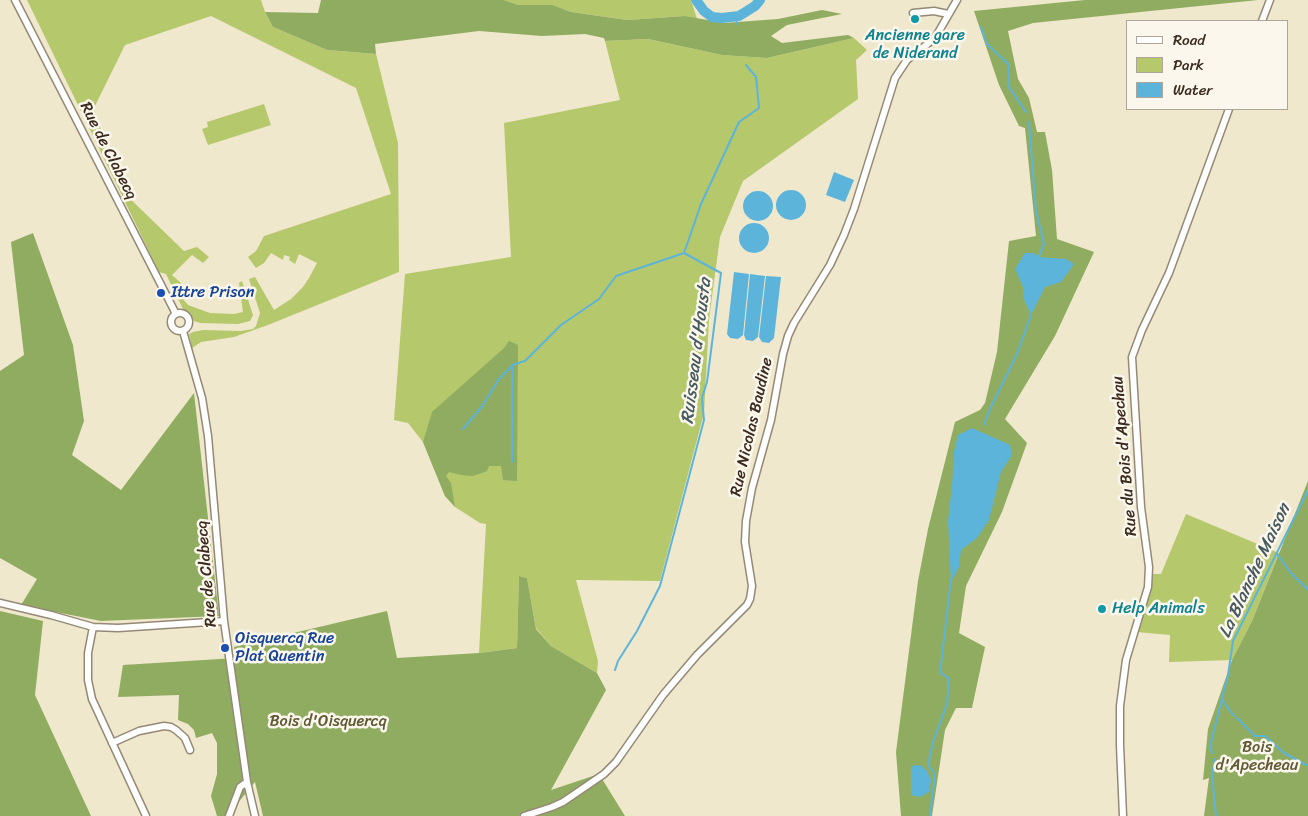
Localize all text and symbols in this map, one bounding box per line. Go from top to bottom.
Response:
marker: Ancienne gare de Niderand [909,13,921,25]
legend [1126,20,1288,110]
place label: Ancienne gare de Niderand [865,26,965,64]
text: Road [1173,27,1205,53]
text: Park [1173,52,1204,78]
text: Water [1173,77,1213,103]
street label: Rue de Clabecq [75,99,141,203]
water label: Ruisseau d'Housta [677,277,717,425]
place label: Ittre Prison [171,283,254,303]
marker: Ittre Prison [155,287,167,299]
street label: Rue Nicolas Baudine [727,356,777,498]
street label: Rue du Bois d'Apechau [1108,375,1142,537]
water label: La Blanche Maison [1215,501,1295,641]
street label: Rue de Clabecq [193,520,221,628]
place label: Help Animals [1112,599,1204,619]
marker: Help Animals [1096,603,1108,615]
place label: Oisquercq Rue Plat Quentin [235,629,334,667]
marker: Oisquercq Rue Plat Quentin [219,642,231,654]
park label: Bois d'Oisquercq [269,712,387,732]
park label: Bois d'Apecheau [1216,738,1298,776]

